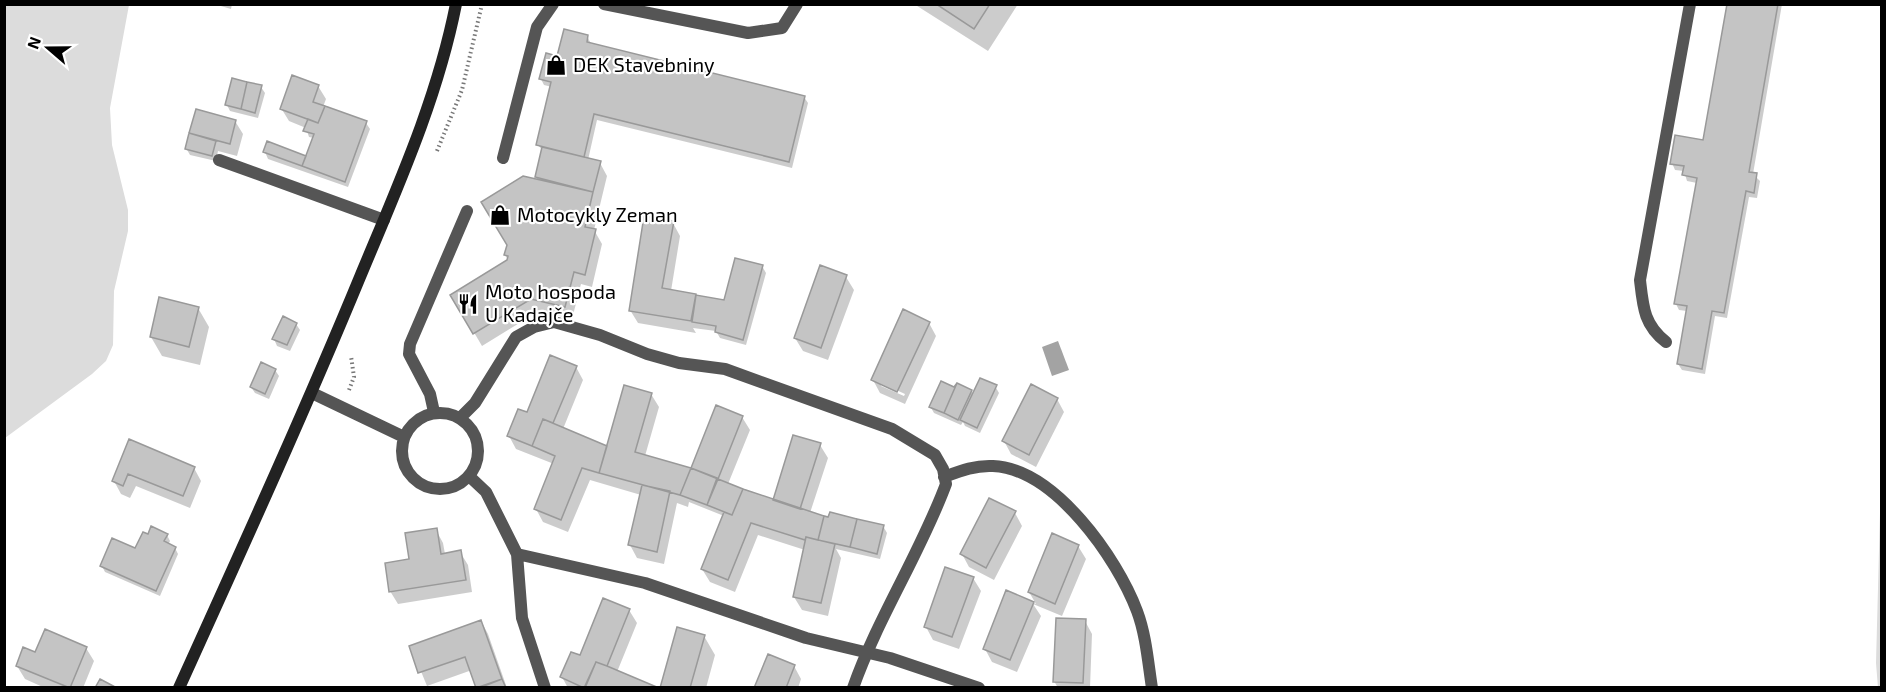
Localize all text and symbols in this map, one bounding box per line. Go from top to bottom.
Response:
north arrow [18,18,78,78]
text: N [23,34,44,51]
place label: DEK Stavebniny [573,52,715,76]
shop icon: DEK Stavebniny [544,53,568,77]
place label: Motocykly Zeman [517,202,678,226]
shop icon: Motocykly Zeman [488,203,512,227]
place label: Moto hospoda U Kadajče [485,279,616,326]
restaurant icon: Moto hospoda U Kadajče [456,292,480,316]

